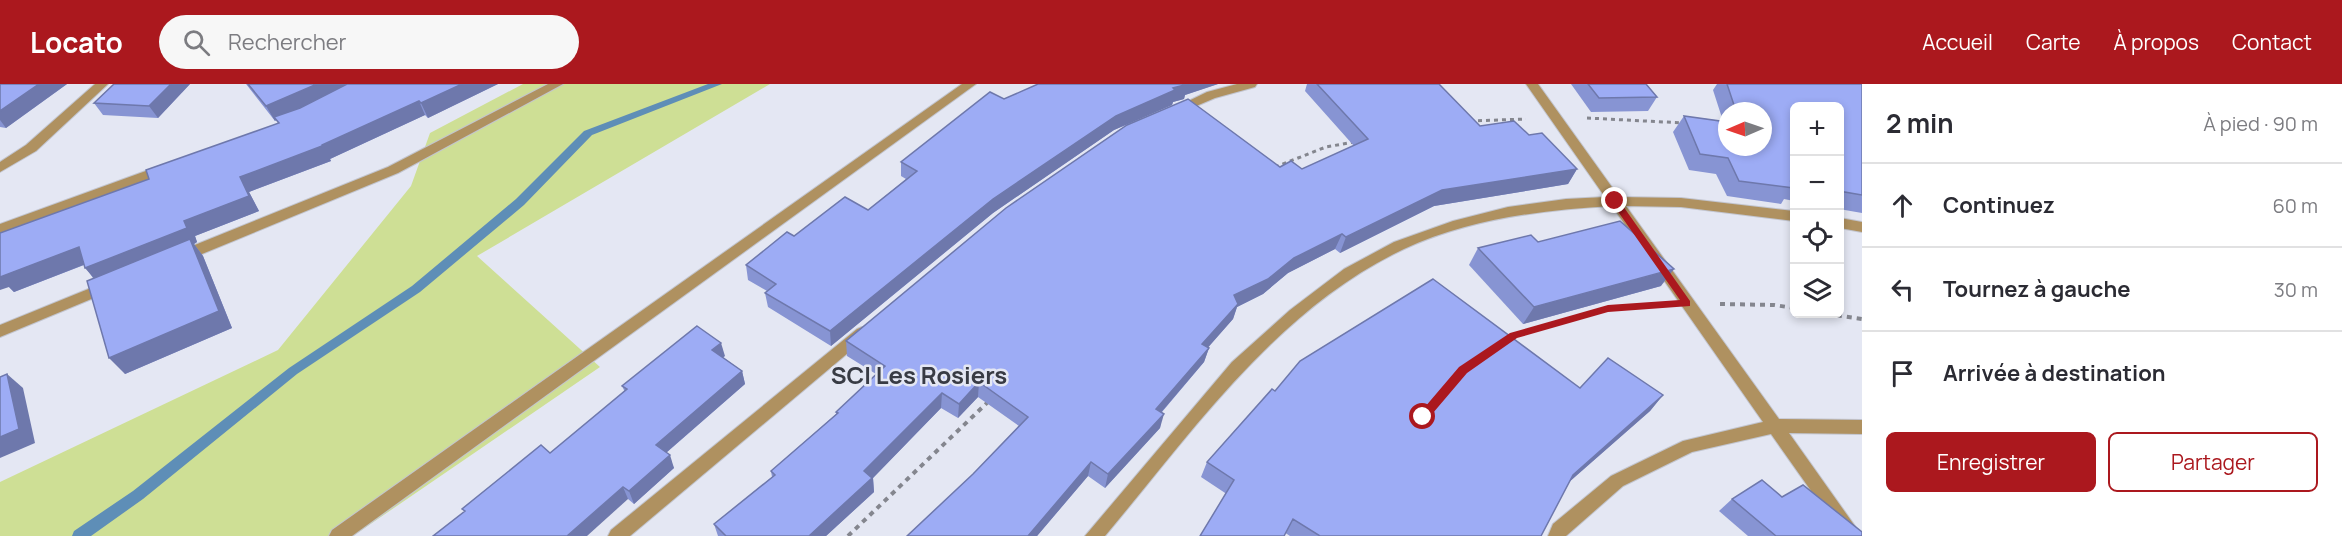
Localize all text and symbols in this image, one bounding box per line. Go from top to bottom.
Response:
search box [159,15,579,69]
text: Locato [30,23,123,61]
icon: search [180,26,213,59]
text: Rechercher [228,27,347,57]
text: Accueil [1922,28,1993,56]
text: Carte [2026,28,2080,56]
text: À propos [2113,28,2199,56]
text: Contact [2232,28,2312,56]
north arrow [1718,102,1772,156]
map controls [1790,102,1844,318]
button: + [1790,102,1844,156]
text: 2 min [1886,105,1954,141]
text: À pied · 90 m [2203,110,2318,137]
button: − [1790,156,1844,210]
route end [1601,187,1627,213]
icon: ahead [1886,189,1919,222]
text: Continuez [1943,190,2055,220]
text: 60 m [2272,192,2318,219]
button: locate [1790,210,1844,264]
button: layers [1790,264,1844,318]
icon: left [1886,273,1919,306]
text: Tournez à gauche [1943,274,2130,304]
text: 30 m [2274,276,2318,303]
icon: arrive [1886,357,1919,390]
district label: SCI Les Rosiers [831,358,1007,391]
text: Arrivée à destination [1943,358,2166,388]
route start [1409,403,1435,429]
button: Enregistrer [1886,432,2096,492]
button: Partager [2108,432,2318,492]

